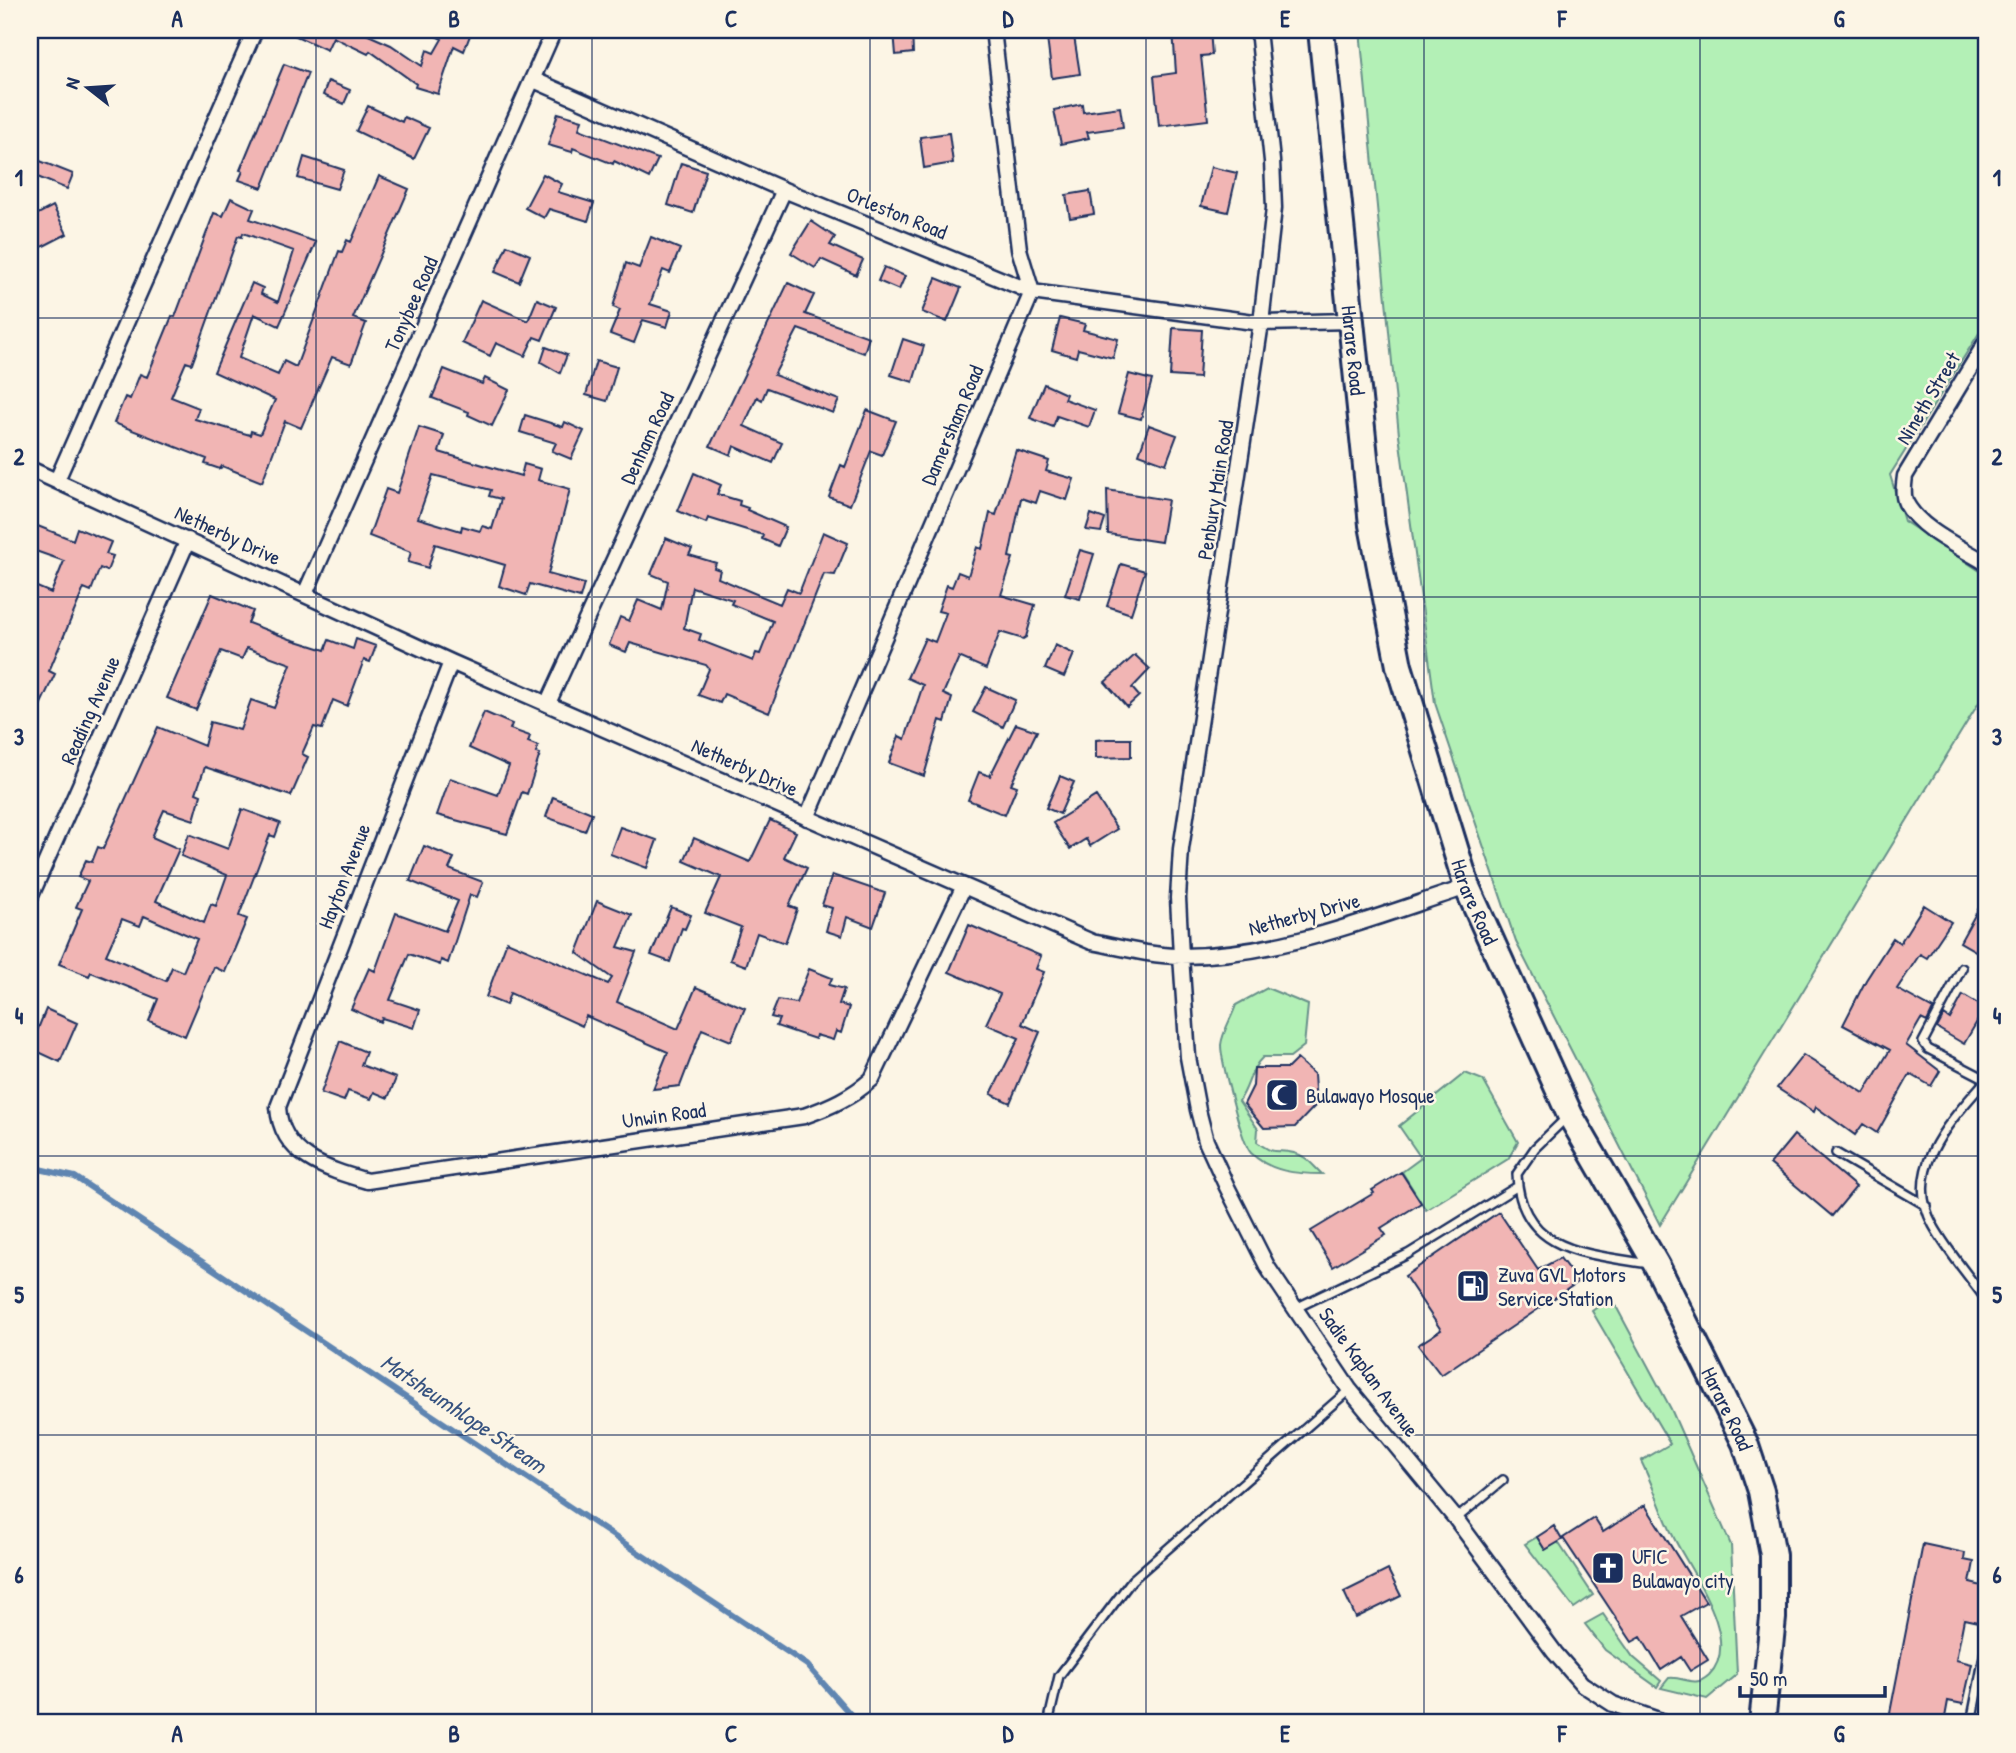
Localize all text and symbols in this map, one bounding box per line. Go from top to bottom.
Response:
text: A [171,3,183,34]
text: B [448,3,460,34]
text: C [725,3,737,34]
text: D [1003,3,1015,34]
text: E [1280,3,1291,34]
text: F [1557,3,1568,34]
text: G [1833,3,1845,34]
north arrow [52,52,122,122]
text: N [58,74,86,92]
text: 1 [15,162,23,193]
text: 1 [1993,162,2001,193]
street label: Orleston Road [842,180,952,246]
street label: Tonybee Road [377,252,445,356]
street label: Harare Road [1335,304,1373,397]
street label: Nineth Street [1889,346,1967,450]
street label: Damersham Road [914,361,990,489]
street label: Denham Road [613,387,681,489]
street label: Penbury Main Road [1190,418,1240,562]
text: 2 [14,441,25,472]
text: 2 [1992,441,2003,472]
street label: Netherby Drive [170,498,286,572]
street label: Reading Avenue [53,651,127,769]
text: 3 [14,721,24,752]
text: 3 [1992,721,2002,752]
street label: Netherby Drive [687,731,803,803]
street label: Hayton Avenue [311,819,377,933]
street label: Harare Road [1445,856,1506,949]
street label: Netherby Drive [1245,885,1363,943]
text: 4 [15,1000,24,1031]
text: 4 [1993,1000,2002,1031]
mosque icon: Bulawayo Mosque [1263,1076,1301,1114]
place label: Bulawayo Mosque [1306,1081,1435,1110]
street label: Unwin Road [620,1095,708,1135]
place label: Zuva GVL Motors Service Station [1498,1260,1626,1313]
fuel station icon: Zuva GVL Motors Service Station [1454,1267,1492,1305]
text: 5 [14,1279,24,1310]
text: 5 [1992,1279,2002,1310]
street label: Sadie Kaplan Avenue [1312,1301,1426,1443]
water label: Matsheumhlope Stream [375,1346,554,1482]
street label: Harare Road [1695,1362,1761,1454]
place label: UFIC Bulawayo city [1632,1542,1734,1595]
church icon: UFIC Bulawayo city [1589,1549,1627,1587]
text: 6 [14,1559,24,1590]
text: 6 [1992,1559,2002,1590]
scale bar [1740,1655,1885,1699]
text: 50 m [1750,1664,1787,1693]
text: A [171,1718,183,1749]
text: B [448,1718,460,1749]
text: C [725,1718,737,1749]
text: D [1003,1718,1015,1749]
text: E [1280,1718,1291,1749]
text: F [1557,1718,1568,1749]
text: G [1833,1718,1845,1749]

